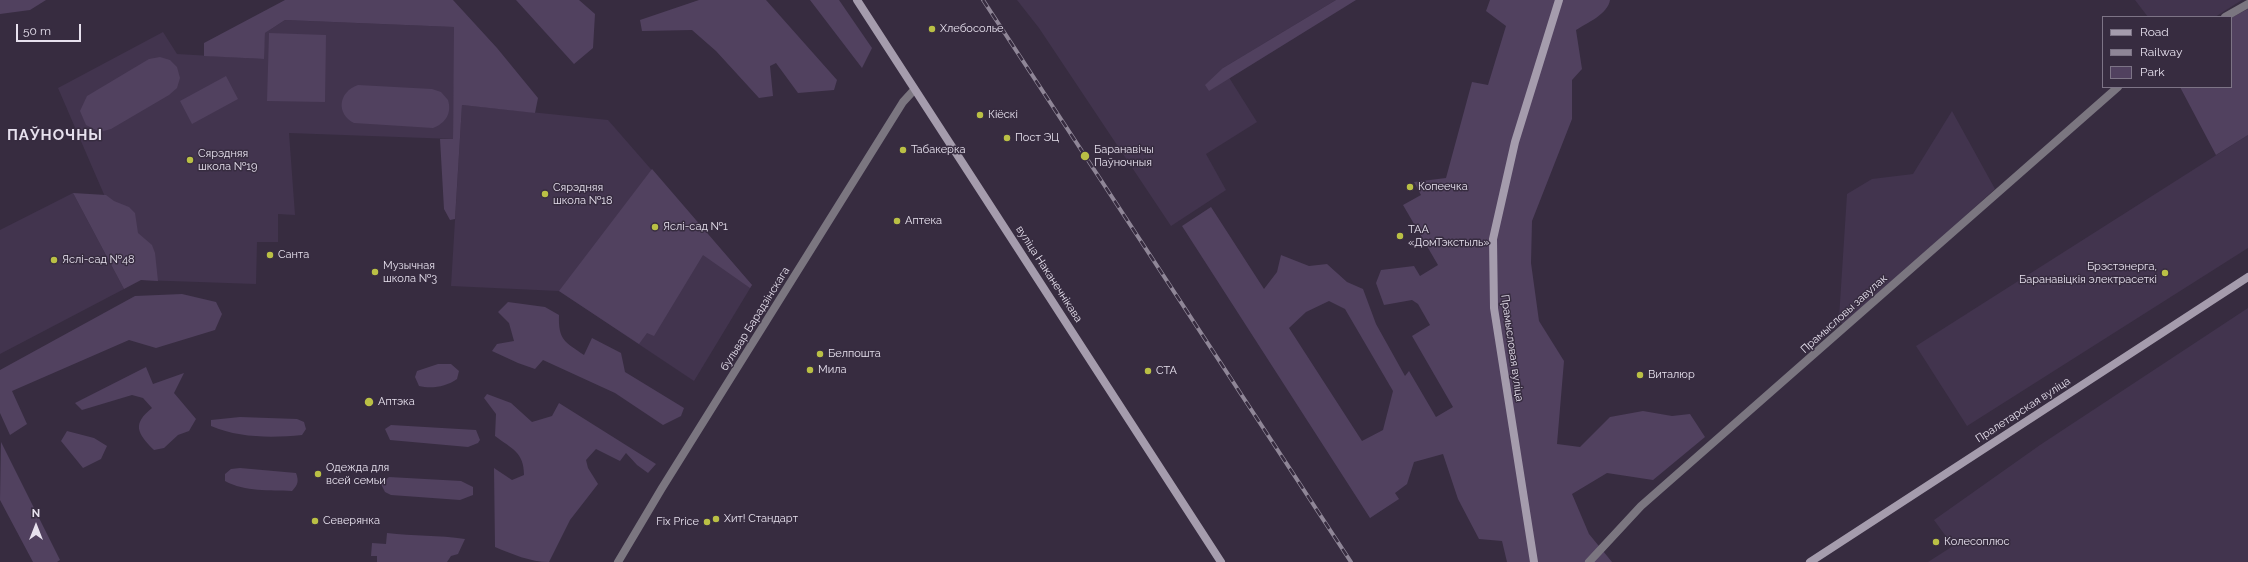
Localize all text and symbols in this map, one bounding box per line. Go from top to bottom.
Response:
scale bar [18,16,83,42]
legend [2102,16,2232,88]
place label: Хлебосолье [940,22,1004,36]
text: 50 m [23,24,51,38]
marker: Хлебосолье [927,24,937,34]
text: Road [2140,25,2169,39]
text: Railway [2140,45,2182,59]
text: Park [2140,65,2165,79]
place label: Кіёскі [988,108,1018,122]
marker: Кіёскі [975,110,985,120]
district label: ПАЎНОЧНЫ [7,126,103,144]
place label: Пост ЭЦ [1015,131,1059,145]
marker: Пост ЭЦ [1002,133,1012,143]
place label: Табакерка [911,143,966,157]
place label: Баранавічы Паўночныя [1094,143,1154,169]
marker: Табакерка [898,145,908,155]
place label: Сярэдняя школа №19 [198,147,257,173]
marker: Баранавічы Паўночныя [1079,150,1091,162]
marker: Сярэдняя школа №19 [185,155,195,165]
place label: Копеечка [1418,180,1468,194]
place label: Сярэдняя школа №18 [553,181,613,207]
marker: Копеечка [1405,182,1415,192]
marker: Сярэдняя школа №18 [540,189,550,199]
place label: Аптека [905,214,942,228]
marker: Аптека [892,216,902,226]
place label: Яслі-сад №1 [663,220,728,234]
marker: Яслі-сад №1 [650,222,660,232]
street label: вуліца Наканечнікава [1013,223,1085,325]
place label: ТАА «ДомТэкстыль» [1408,223,1490,249]
marker: ТАА «ДомТэкстыль» [1395,231,1405,241]
place label: Санта [278,248,309,262]
marker: Санта [265,250,275,260]
place label: Яслі-сад №48 [62,253,135,267]
marker: Яслі-сад №48 [49,255,59,265]
place label: Музычная школа №3 [383,259,437,285]
place label: Брэстэнерга, Баранавіцкія электрасеткі [2019,260,2157,286]
street label: бульвар Барадзінскага [718,265,792,373]
marker: Музычная школа №3 [370,267,380,277]
marker: Брэстэнерга, Баранавіцкія электрасеткі [2160,268,2170,278]
street label: Прамысловы завулак [1798,272,1890,356]
street label: Прамысловая вуліца [1498,294,1526,402]
place label: Белпошта [828,347,881,361]
marker: Белпошта [815,349,825,359]
place label: Мила [818,363,846,377]
place label: СТА [1156,364,1177,378]
marker: Мила [805,365,815,375]
marker: СТА [1143,366,1153,376]
place label: Виталюр [1648,368,1695,382]
marker: Виталюр [1635,370,1645,380]
street label: Пралетарская вуліца [1973,374,2073,446]
place label: Аптэка [378,395,415,409]
marker: Аптэка [363,396,375,408]
place label: Одежда для всей семьи [326,461,389,487]
marker: Одежда для всей семьи [313,469,323,479]
north arrow [16,506,56,546]
text: N [32,507,40,520]
place label: Хит! Стандарт [724,512,798,526]
place label: Северянка [323,514,380,528]
marker: Хит! Стандарт [711,514,721,524]
place label: Fix Price [656,515,699,529]
marker: Северянка [310,516,320,526]
marker: Fix Price [702,517,712,527]
place label: Колесоплюс [1944,535,2010,549]
marker: Колесоплюс [1931,537,1941,547]

